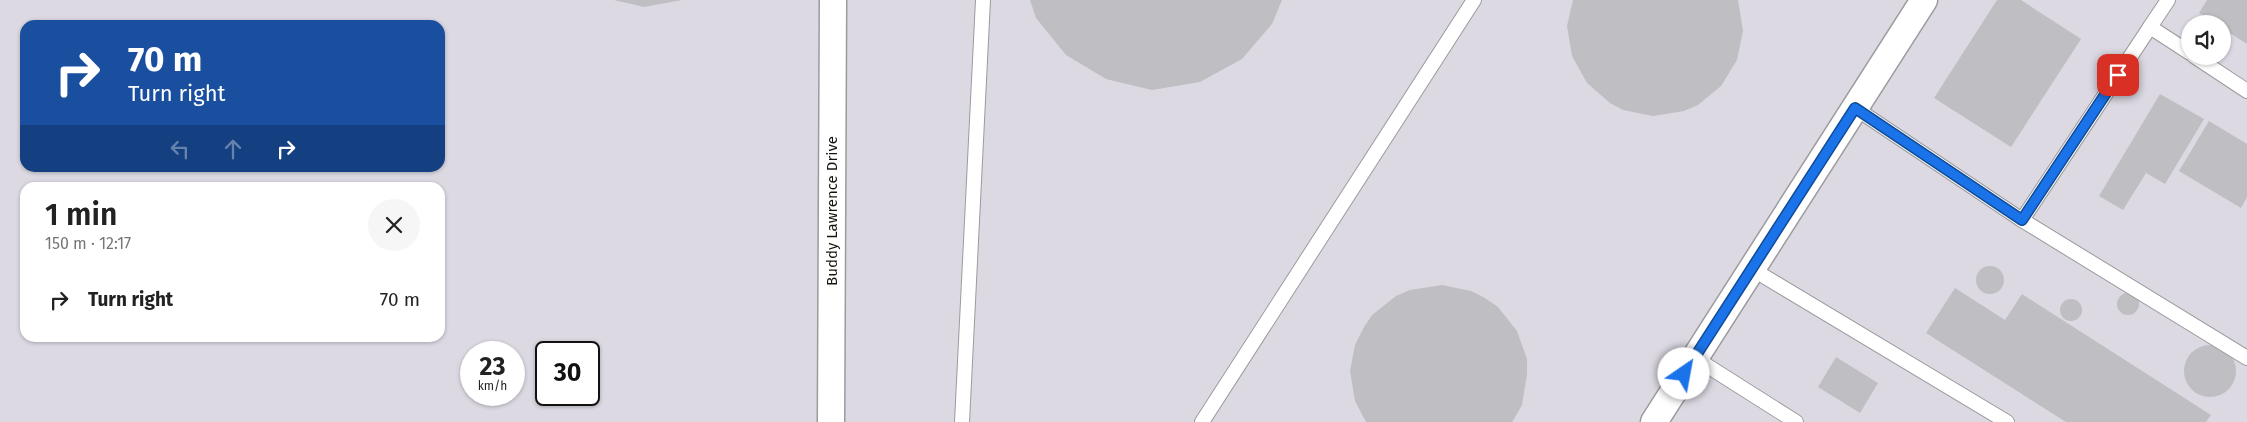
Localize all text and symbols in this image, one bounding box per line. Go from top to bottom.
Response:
map controls [2181,15,2231,65]
button: sound [2181,15,2231,65]
text: 70 m [128,38,202,80]
icon: right [45,40,110,105]
pin [2097,54,2139,96]
icon: arrive [2104,61,2132,89]
text: Turn right [128,80,225,107]
icon: left [166,135,194,163]
icon: ahead [219,135,247,163]
icon: right [272,135,300,163]
street label: Buddy Lawrence Drive [823,136,841,286]
text: 1 min [45,197,117,233]
button: close [368,199,420,251]
text: 150 m · 12:17 [45,234,131,253]
icon: right [45,286,73,314]
text: Turn right [88,288,173,311]
text: 70 m [380,288,420,311]
speed limit sign: 30 [535,341,600,406]
position arrow [1657,347,1709,399]
text: 23 [480,352,505,382]
text: km/h [478,379,507,393]

